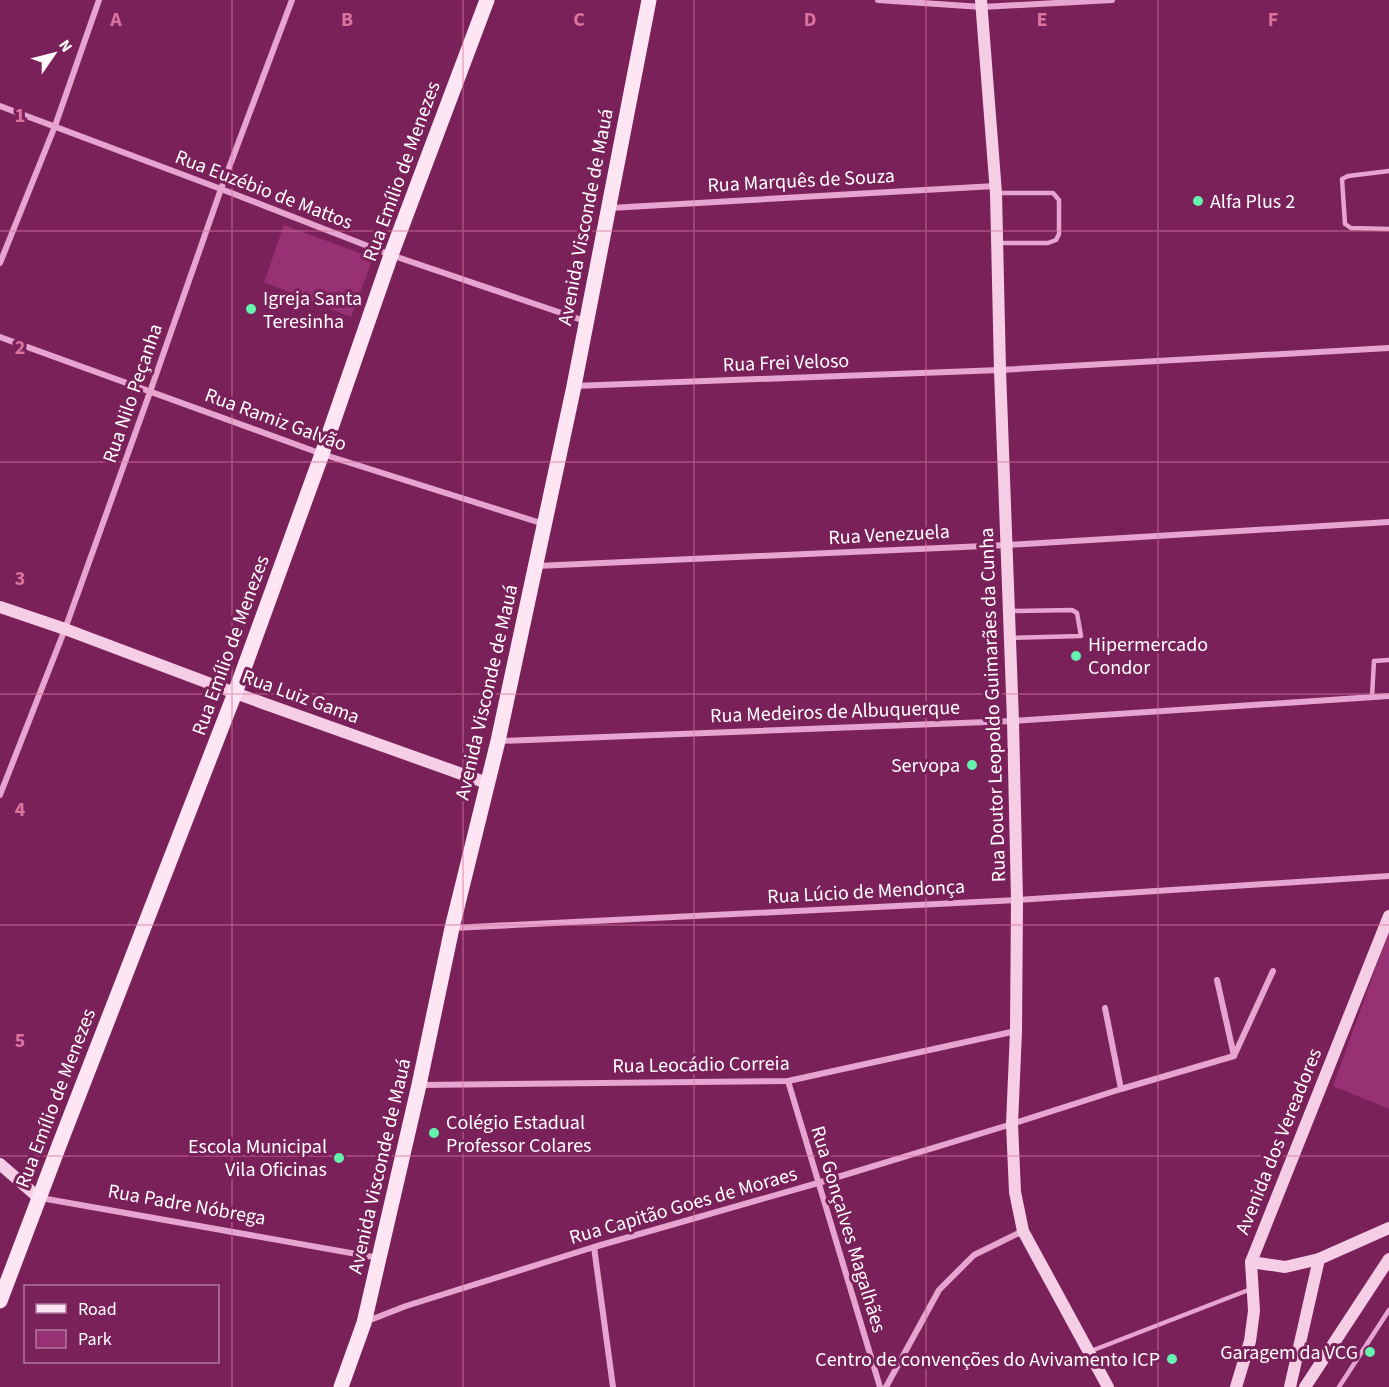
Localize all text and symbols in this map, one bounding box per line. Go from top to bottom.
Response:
text: A [109,6,122,34]
text: B [341,6,353,34]
text: C [573,6,585,34]
text: D [804,6,816,34]
text: E [1037,6,1047,34]
text: F [1268,6,1278,34]
north arrow [24,24,84,84]
text: N [53,35,78,57]
street label: Rua Emílio de Menezes [356,77,448,265]
text: 1 [15,102,25,130]
street label: Avenida Visconde de Mauá [551,106,621,328]
street label: Rua Euzébio de Mattos [171,143,357,237]
street label: Rua Marquês de Souza [707,162,895,200]
place label: Alfa Plus 2 [1210,188,1295,216]
marker: Alfa Plus 2 [1191,194,1205,208]
place label: Igreja Santa Teresinha [263,285,362,336]
marker: Igreja Santa Teresinha [244,302,258,316]
street label: Rua Nilo Peçanha [96,320,170,467]
text: 2 [15,334,25,362]
street label: Rua Frei Veloso [722,347,850,379]
street label: Rua Ramiz Galvão [201,381,351,459]
street label: Rua Venezuela [828,518,950,552]
street label: Rua Doutor Leopoldo Guimarães da Cunha [973,527,1013,883]
street label: Rua Emílio de Menezes [185,551,277,739]
text: 3 [15,565,25,593]
street label: Avenida Visconde de Mauá [449,582,525,803]
place label: Hipermercado Condor [1088,631,1208,682]
marker: Hipermercado Condor [1069,649,1083,663]
street label: Rua Luiz Gama [238,663,363,731]
street label: Rua Medeiros de Albuquerque [710,694,961,730]
place label: Servopa [891,752,960,780]
marker: Servopa [965,758,979,772]
text: 4 [15,796,26,824]
street label: Rua Lúcio de Mendonça [766,873,966,911]
street label: Rua Emílio de Menezes [9,1005,103,1192]
text: 5 [15,1027,25,1055]
street label: Avenida dos Vereadores [1229,1044,1329,1239]
street label: Rua Leocádio Correia [612,1049,790,1081]
street label: Avenida Visconde de Mauá [342,1056,418,1277]
place label: Colégio Estadual Professor Colares [446,1109,591,1160]
street label: Rua Gonçalves Magalhães [803,1122,893,1336]
marker: Colégio Estadual Professor Colares [427,1126,441,1140]
place label: Escola Municipal Vila Oficinas [188,1133,327,1184]
marker: Escola Municipal Vila Oficinas [332,1151,346,1165]
street label: Rua Capitão Goes de Moraes [566,1160,800,1252]
street label: Rua Padre Nóbrega [106,1177,268,1233]
legend [24,1285,219,1363]
text: Road [78,1297,117,1322]
text: Park [78,1327,112,1352]
place label: Garagem da VCG [1220,1339,1358,1367]
marker: Garagem da VCG [1363,1345,1377,1359]
place label: Centro de convenções do Avivamento ICP [815,1346,1160,1374]
marker: Centro de convenções do Avivamento ICP [1165,1352,1179,1366]

